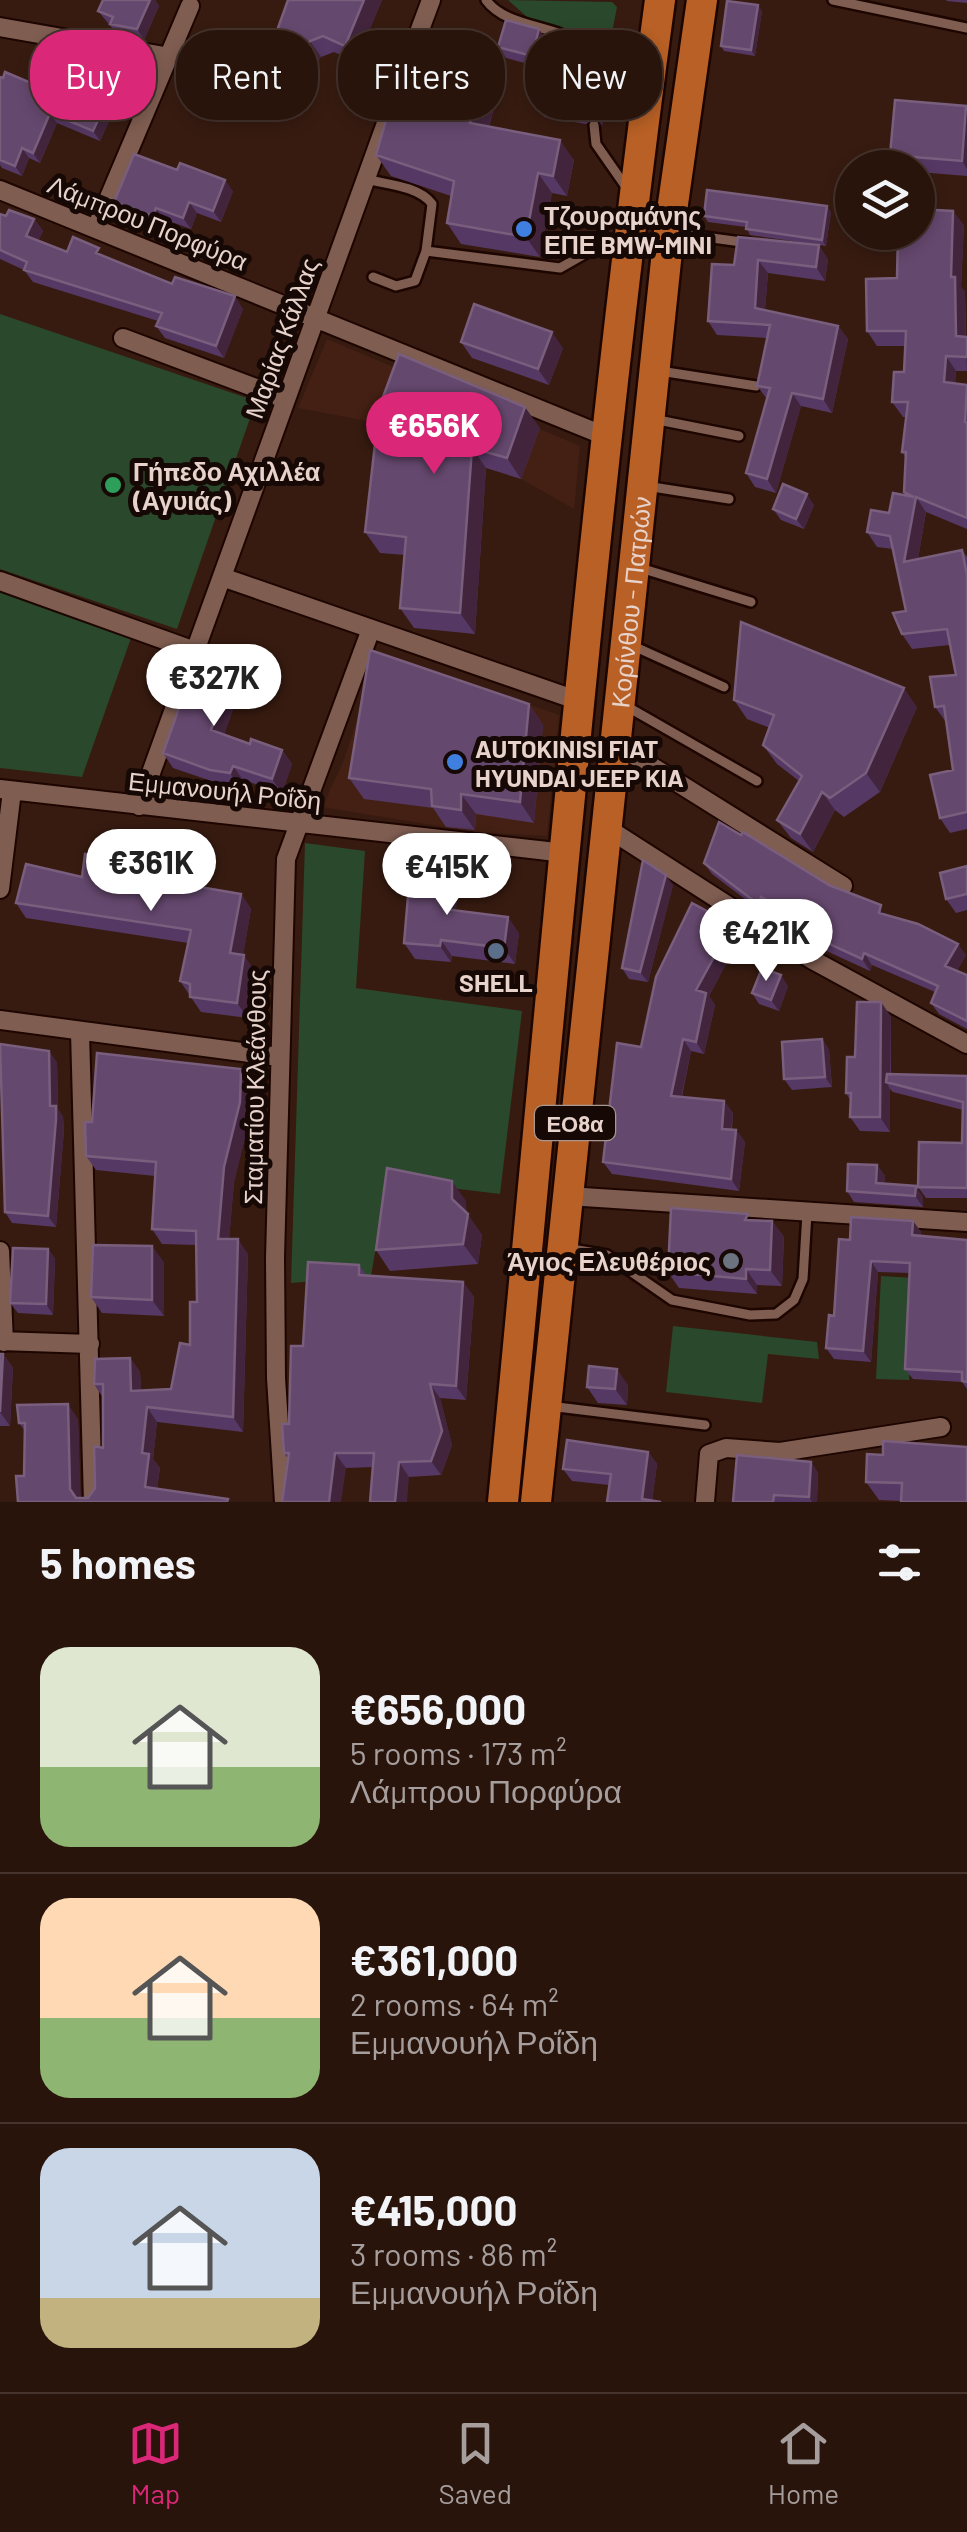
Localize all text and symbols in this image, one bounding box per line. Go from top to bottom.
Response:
chip: Buy [30,30,156,120]
chip: Rent [176,30,318,120]
chip: Filters [338,30,505,120]
chip: New [525,30,662,120]
map controls [835,150,935,250]
button: layers [835,150,935,250]
street label: Λάμπρου Πορφύρα [44,168,252,276]
place label: Τζουραμάνης ΕΠΕ BMW-MINI [544,200,712,259]
marker: Τζουραμάνης ΕΠΕ BMW-MINI [513,218,535,240]
street label: Μαρίας Κάλλας [238,254,324,422]
pin: €656K [364,392,504,477]
text: €656K [388,405,480,443]
place label: Γήπεδο Αχιλλέα (Αγυιάς) [132,456,321,516]
marker: Γήπεδο Αχιλλέα (Αγυιάς) [102,474,124,496]
street label: Κορίνθου - Πατρών [604,495,656,709]
pin: €327K [144,644,284,729]
text: €327K [168,657,260,695]
place label: AUTOKINISI FIAT HYUNDAI JEEP KIA [475,733,684,792]
marker: AUTOKINISI FIAT HYUNDAI JEEP KIA [444,751,466,773]
street label: Εμμανουήλ Ροΐδη [127,765,323,815]
pin: €361K [81,829,221,914]
pin: €415K [377,833,517,918]
text: €361K [108,842,194,880]
text: €415K [404,846,490,884]
pin: €421K [696,899,836,984]
text: €421K [722,912,810,950]
marker: SHELL [485,940,507,962]
place label: SHELL [459,967,533,997]
street label: Σταματίου Κλεάνθους [237,969,271,1205]
road number: ΕΟ8α [535,1106,615,1140]
place label: Άγιος Ελευθέριος [507,1246,711,1277]
marker: Άγιος Ελευθέριος [720,1250,742,1272]
icon: filters [872,1535,927,1590]
text: 5 homes [40,1537,196,1587]
text: €656,000 [350,1683,526,1733]
icon: home [120,1687,240,1807]
text: 5 rooms · 173 m² [350,1733,567,1771]
text: Λάμπρου Πορφύρα [350,1771,622,1809]
text: €361,000 [350,1934,518,1984]
icon: home [120,1938,240,2058]
text: 2 rooms · 64 m² [350,1984,559,2022]
text: Εμμανουήλ Ροΐδη [350,2022,598,2060]
text: €415,000 [350,2184,517,2234]
icon: home [120,2188,240,2308]
text: 3 rooms · 86 m² [350,2234,557,2272]
text: Εμμανουήλ Ροΐδη [350,2272,598,2310]
tab: Map [128,2416,183,2510]
tab: Saved [439,2416,512,2510]
tab: Home [768,2416,839,2510]

